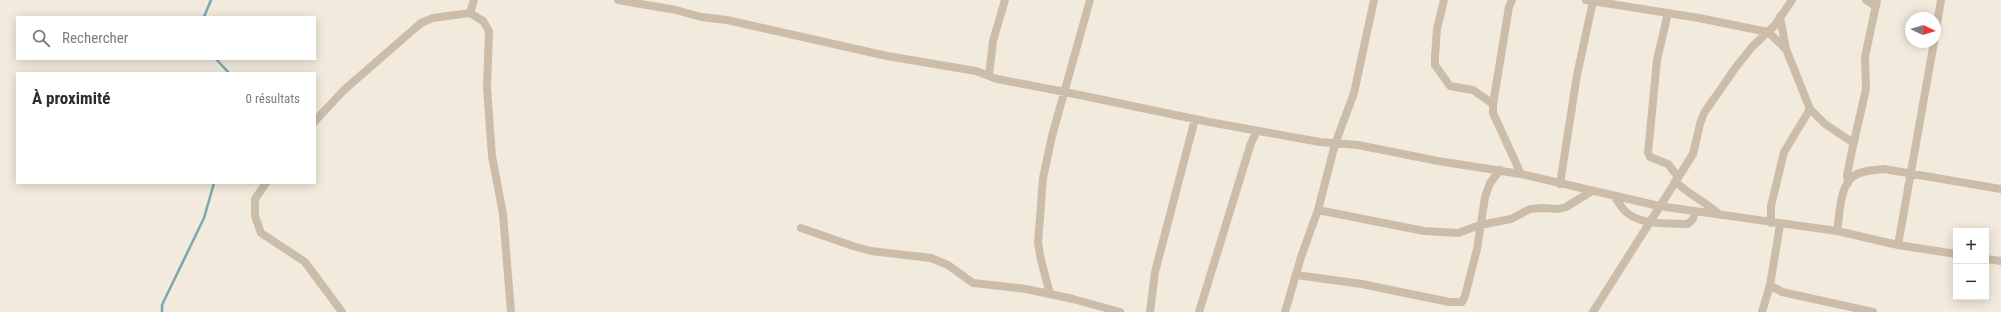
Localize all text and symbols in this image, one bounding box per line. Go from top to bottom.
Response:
north arrow [1905,12,1941,48]
search box [16,16,316,60]
icon: search [30,27,52,49]
text: Rechercher [62,29,128,47]
text: À proximité [32,88,110,108]
text: 0 résultats [246,91,300,106]
map controls [1953,228,1989,300]
button: + [1953,228,1989,264]
button: − [1953,264,1989,300]

